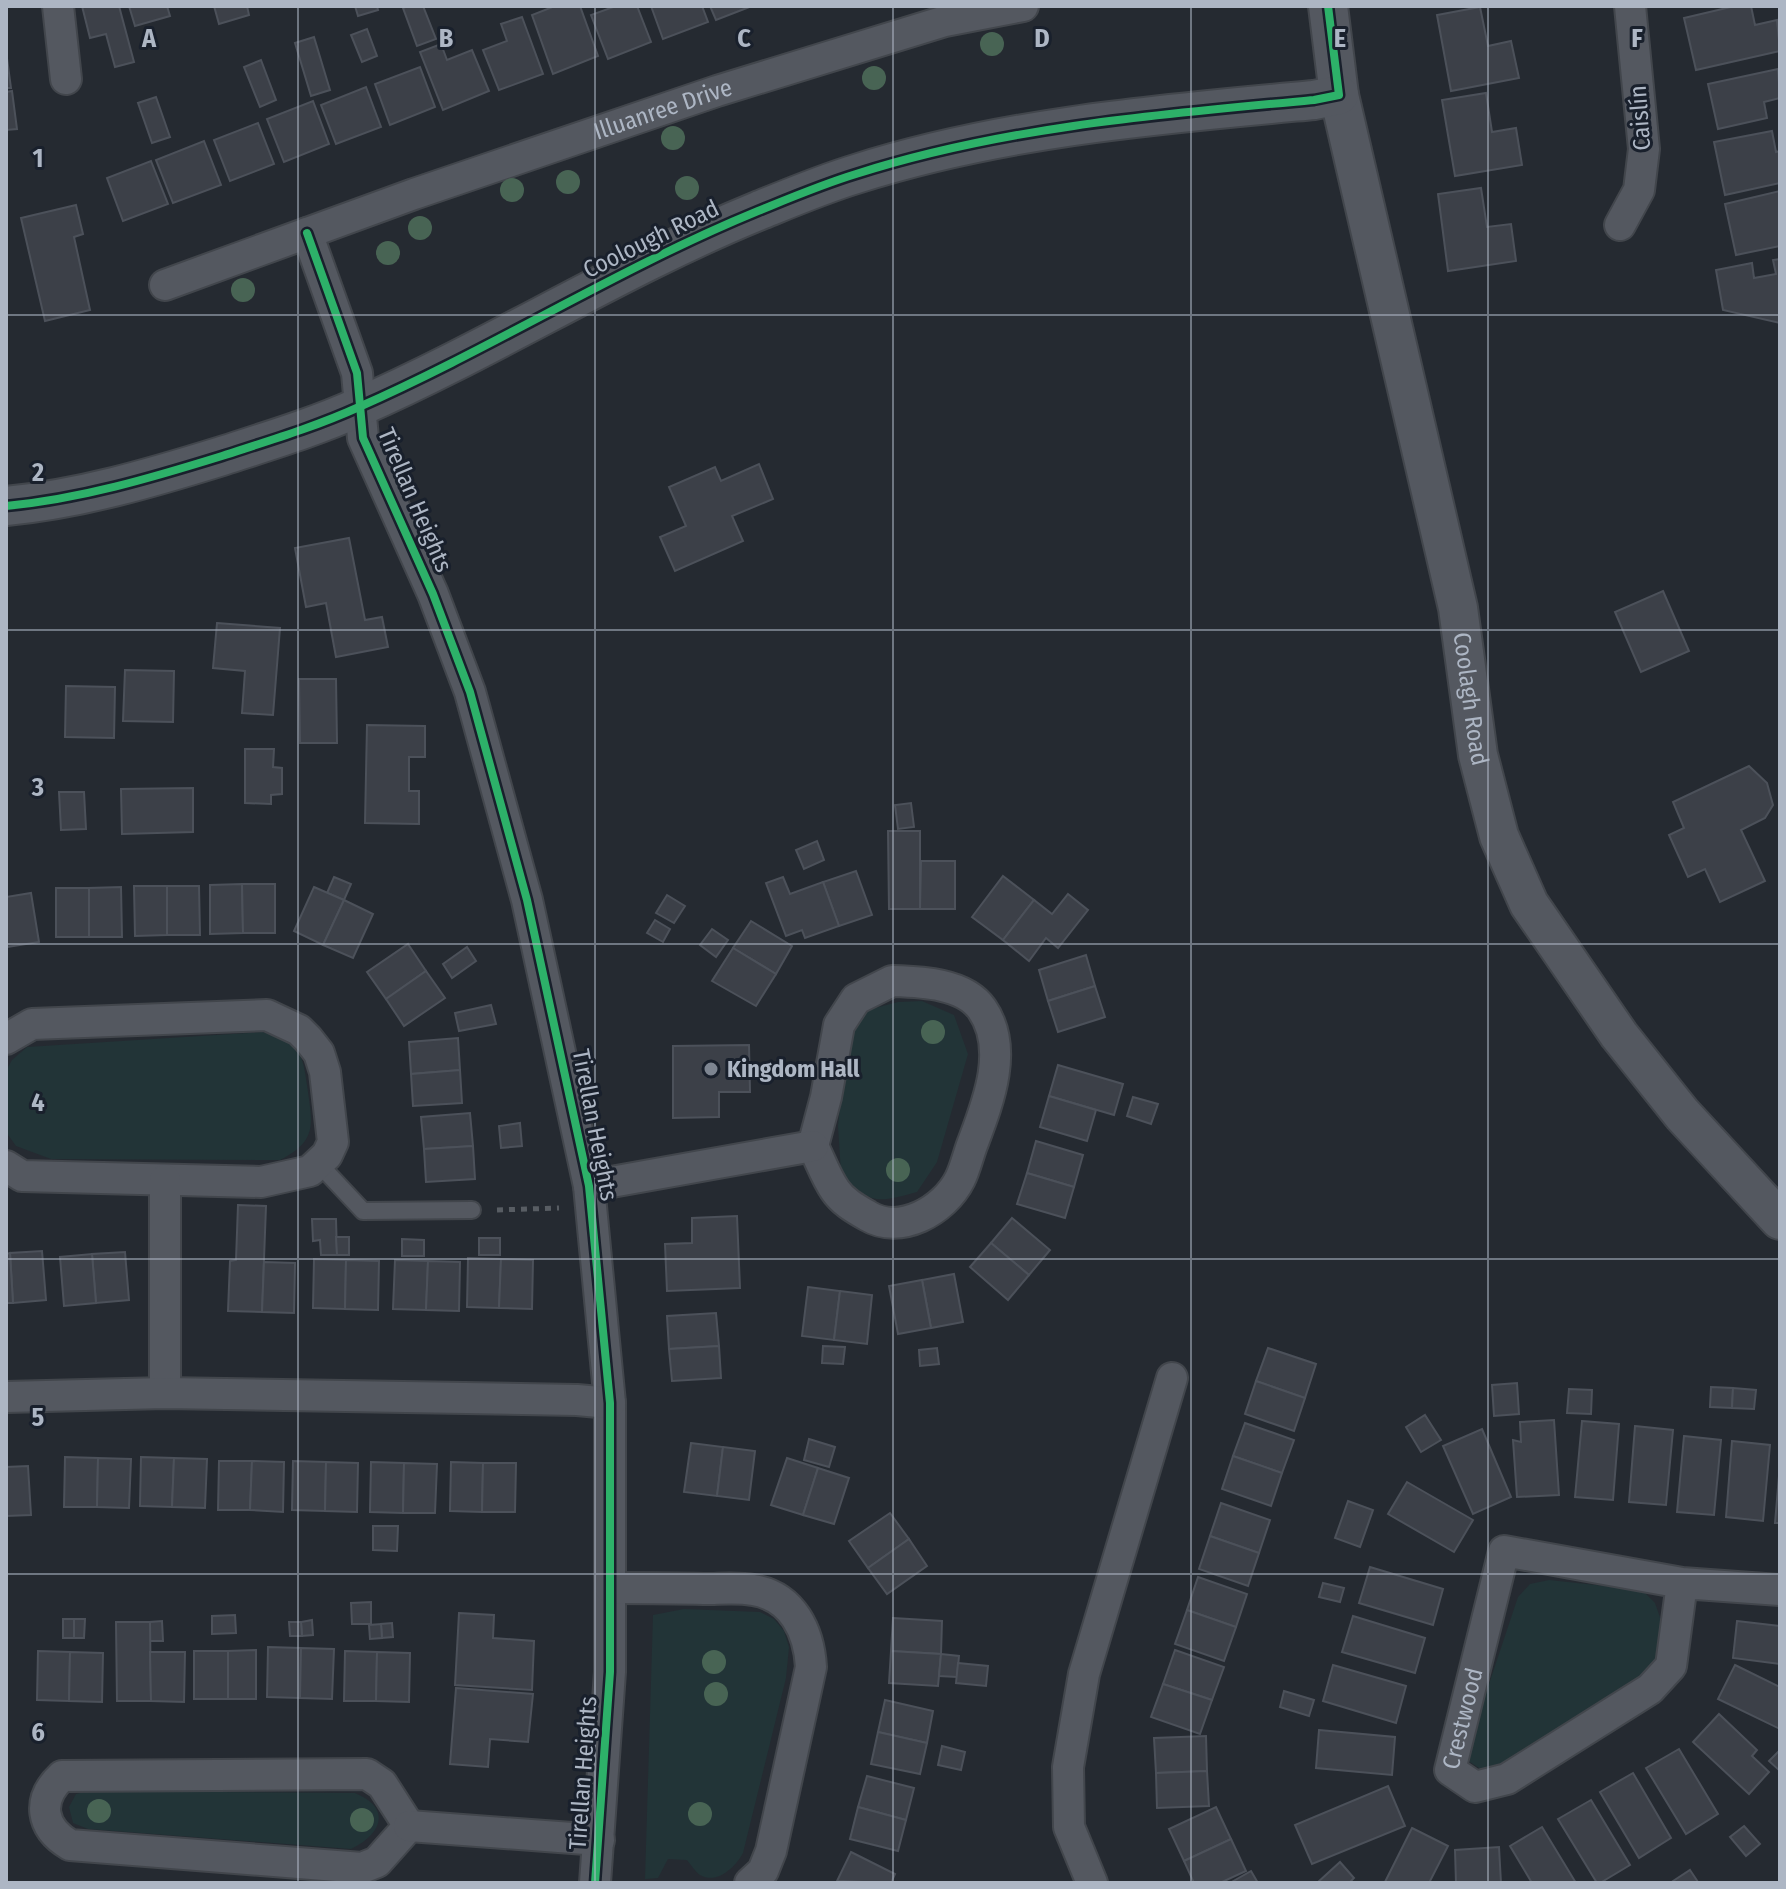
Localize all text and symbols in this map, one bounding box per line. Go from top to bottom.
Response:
text: A [141,23,157,54]
text: B [439,23,454,54]
text: C [737,23,751,54]
text: D [1034,23,1050,54]
text: E [1334,23,1346,54]
text: F [1631,23,1643,54]
street label: Illuanree Drive [590,73,735,146]
street label: Caislín [1624,85,1656,151]
text: 1 [33,143,44,174]
street label: Coolough Road [578,194,724,284]
street label: Tirellan Heights [372,424,458,576]
text: 2 [31,457,44,488]
street label: Coolagh Road [1447,631,1494,769]
text: 3 [31,772,44,803]
street label: Tirellan Heights [567,1047,623,1203]
place label: Kingdom Hall [727,1055,860,1083]
marker: Kingdom Hall [702,1060,720,1078]
text: 4 [31,1087,45,1118]
text: 5 [32,1402,45,1433]
street label: Crestwood [1437,1665,1489,1772]
street label: Tirellan Heights [564,1695,602,1851]
text: 6 [31,1717,45,1748]

